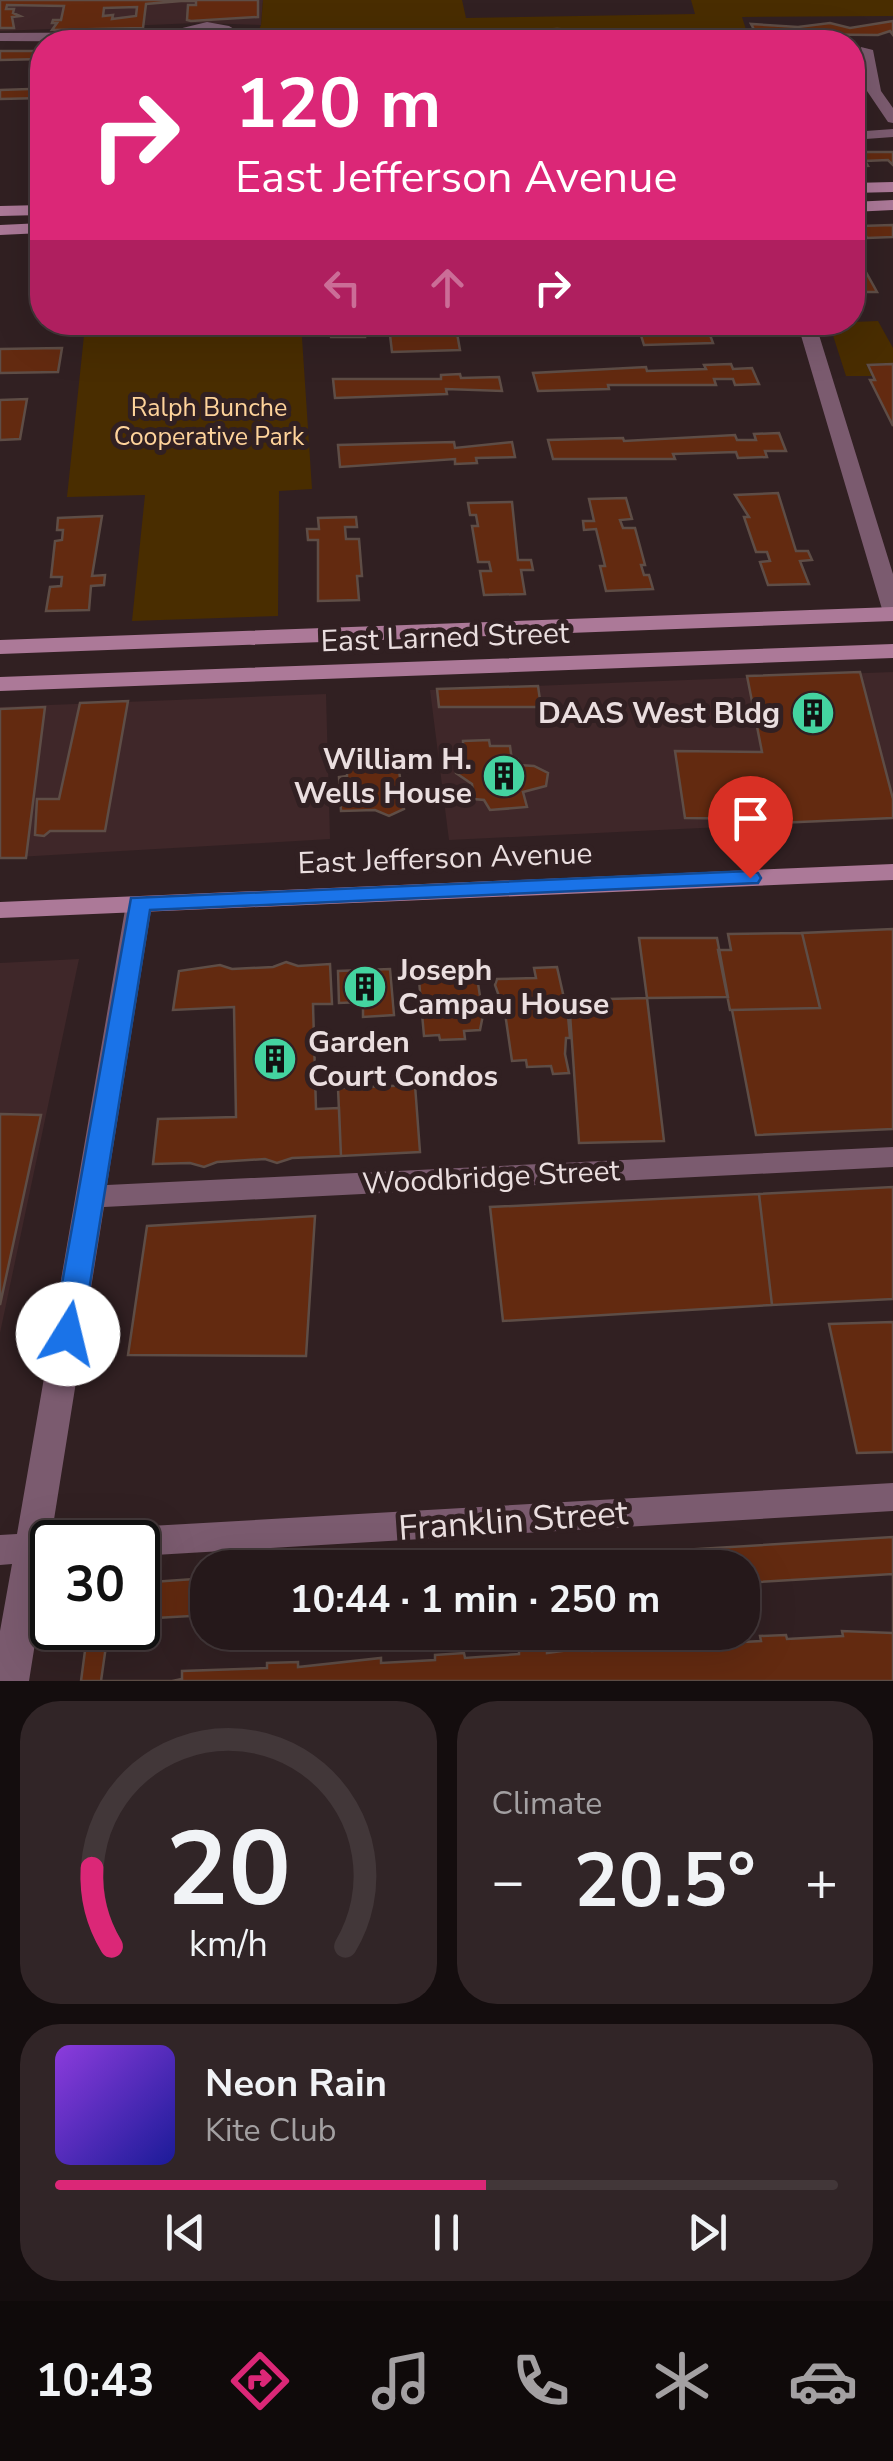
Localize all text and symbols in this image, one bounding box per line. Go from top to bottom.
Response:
text: 120 m [235,56,441,152]
icon: right [70,70,200,200]
text: East Jefferson Avenue [235,147,677,208]
icon: left [315,260,370,315]
icon: ahead [420,260,475,315]
icon: right [525,260,580,315]
park label: Ralph Bunche Cooperative Park [114,391,305,454]
street label: East Larned Street [320,613,570,662]
building icon: DAAS West Bldg [790,690,836,736]
place label: DAAS West Bldg [538,693,780,734]
place label: William H. Wells House [294,739,472,814]
building icon: William H. Wells House [481,753,527,799]
pin [708,776,793,879]
icon: arrive [723,791,778,846]
street label: East Jefferson Avenue [297,833,593,884]
place label: Joseph Campau House [397,950,609,1025]
building icon: Joseph Campau House [342,964,388,1010]
place label: Garden Court Condos [308,1022,498,1097]
building icon: Garden Court Condos [252,1036,298,1082]
street label: Woodbridge Street [361,1150,621,1205]
position arrow [16,1282,120,1386]
street label: Franklin Street [397,1489,630,1552]
speed limit sign: 30 [30,1520,160,1650]
text: 10:44 · 1 min · 250 m [290,1574,660,1625]
text: Climate [492,1782,602,1825]
text: 20 [166,1799,291,1941]
text: 20.5° [574,1830,756,1932]
text: − [492,1844,525,1919]
text: + [805,1844,838,1919]
text: km/h [189,1920,268,1969]
text: Neon Rain [205,2058,387,2109]
text: Kite Club [205,2109,336,2152]
icon: previous [158,2205,213,2260]
icon: pause [419,2205,474,2260]
icon: next [680,2205,735,2260]
icon: directions [225,2346,295,2416]
icon: music [366,2346,436,2416]
icon: phone [506,2346,576,2416]
icon: climate [647,2346,717,2416]
icon: car [788,2346,858,2416]
text: 10:43 [35,2351,154,2412]

